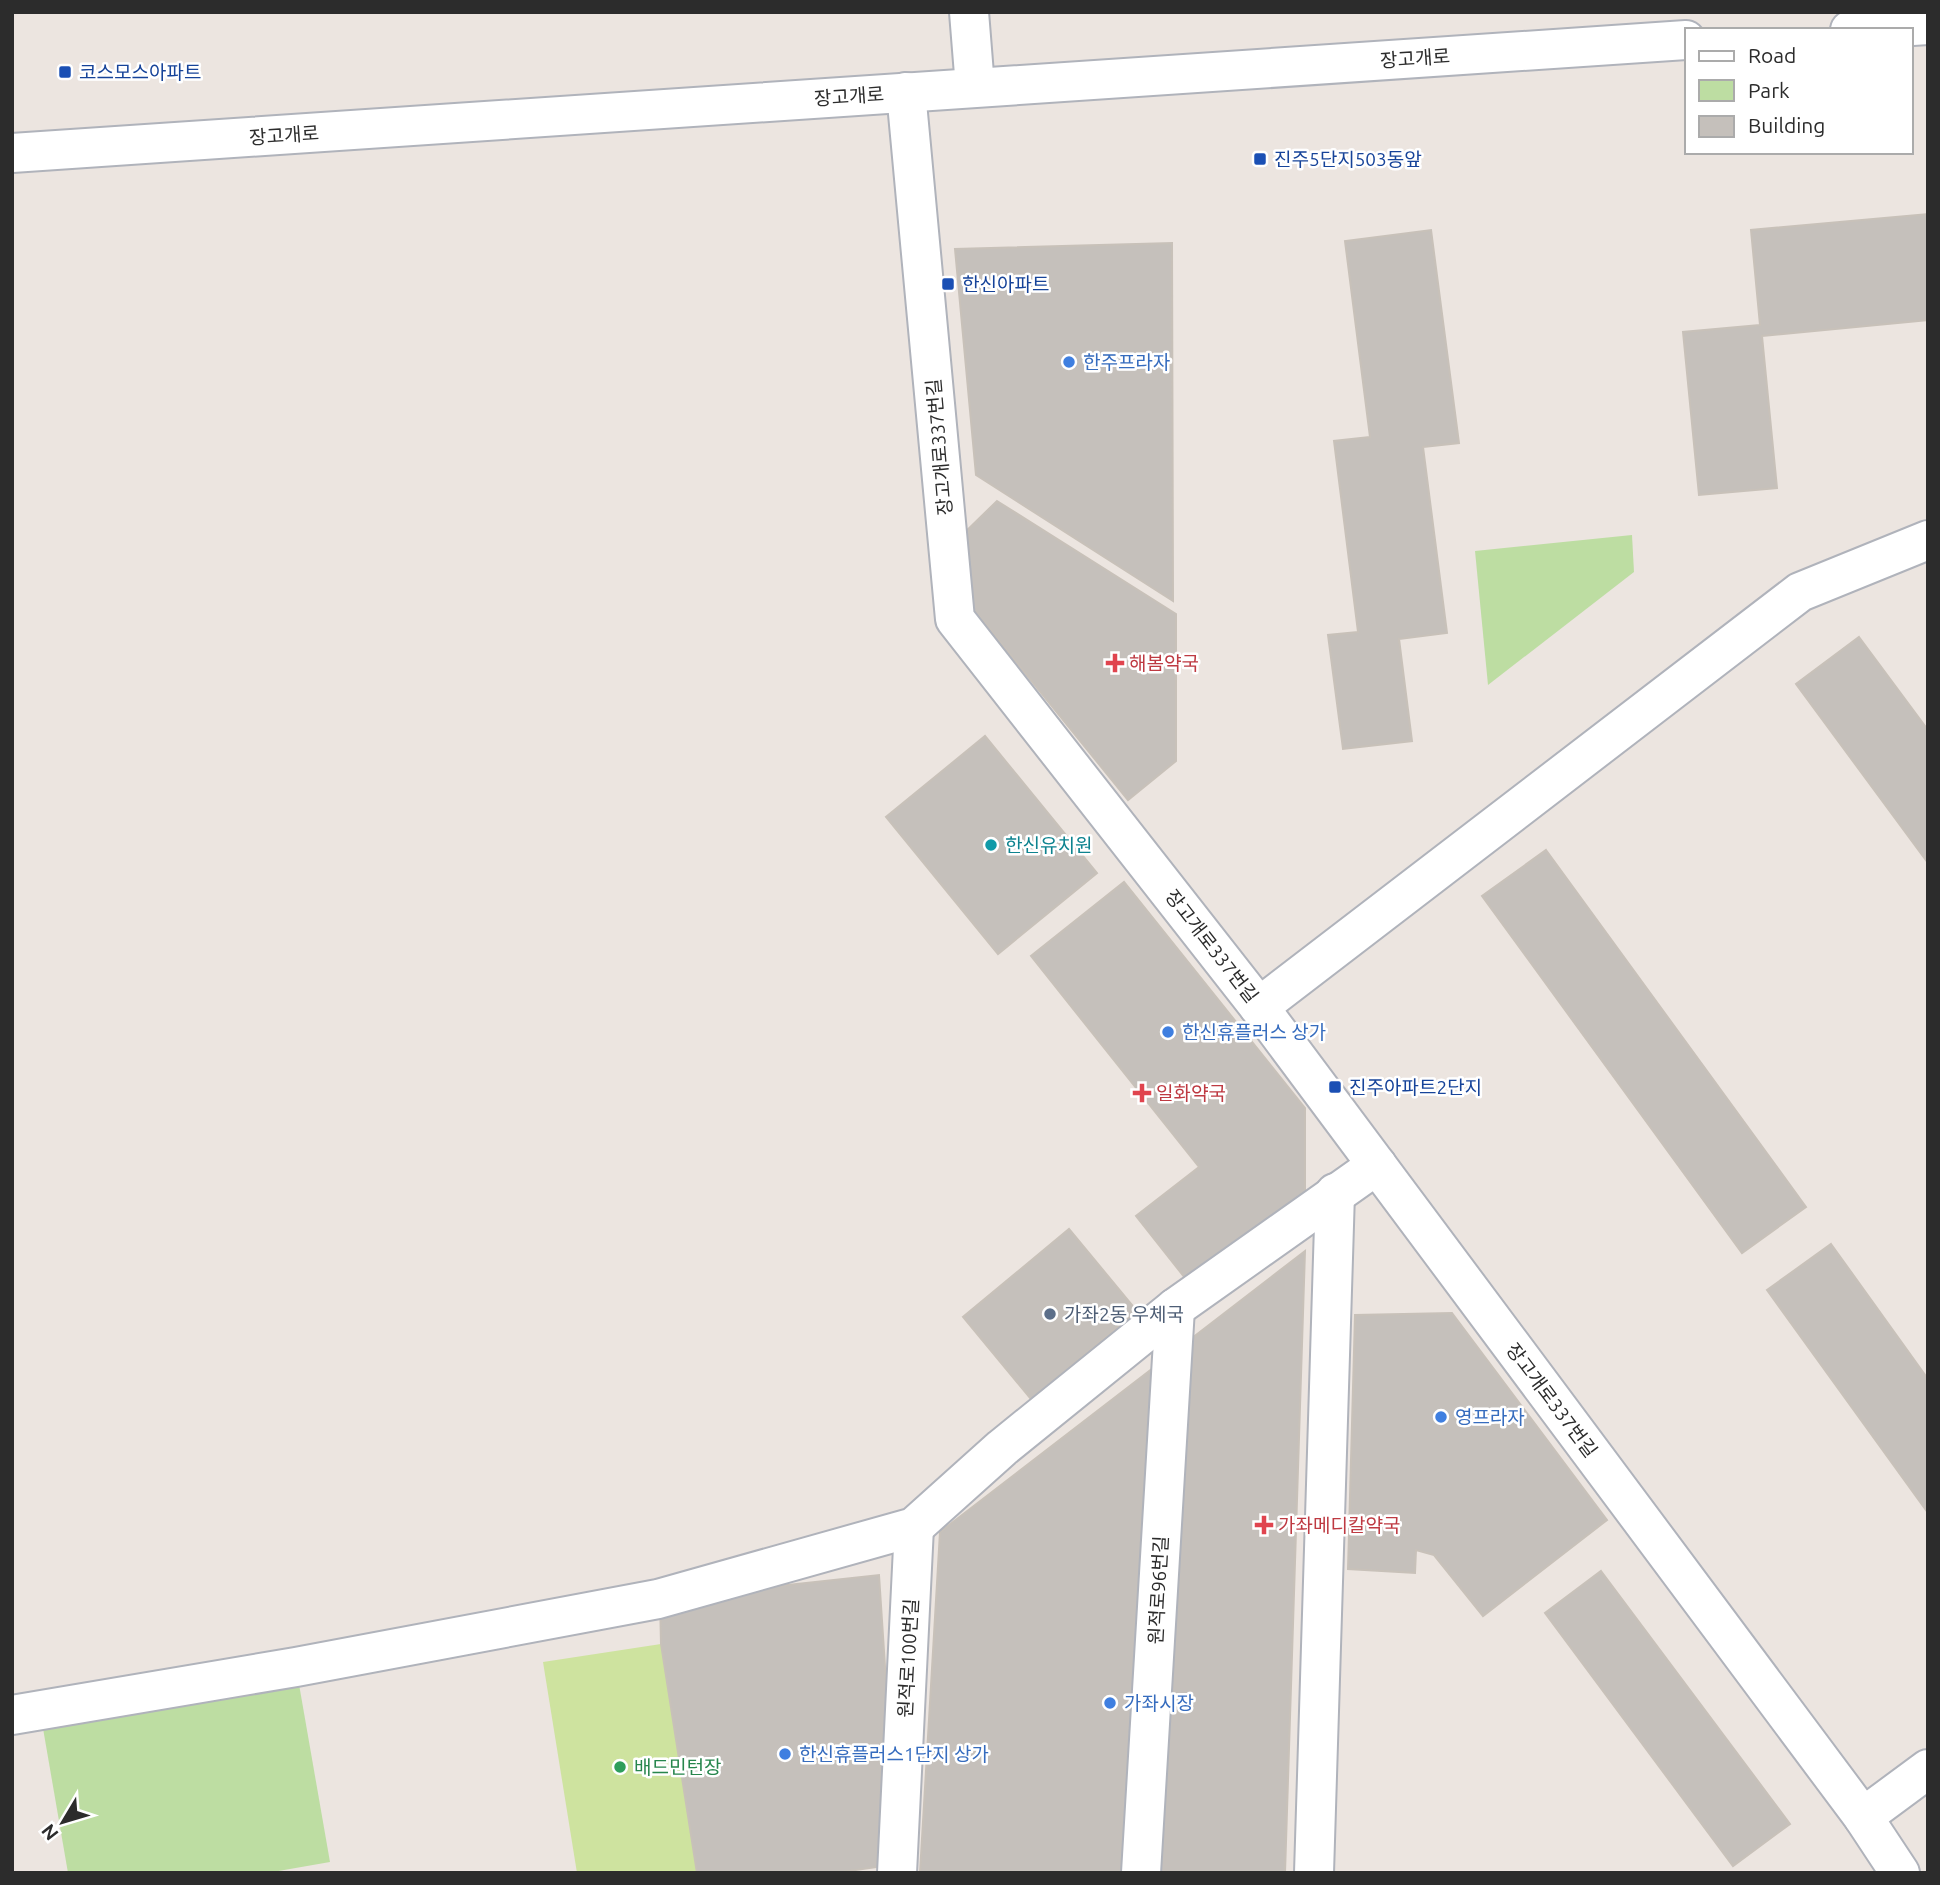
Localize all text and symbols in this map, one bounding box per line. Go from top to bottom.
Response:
legend [1685,28,1912,154]
text: Road [1748,43,1796,67]
street label: 장고개로 [1379,45,1451,71]
place label: 코스모스아파트 [79,61,201,83]
marker: 코스모스아파트 [57,64,73,80]
text: Park [1748,78,1790,102]
street label: 장고개로 [813,83,885,109]
text: Building [1748,113,1825,137]
street label: 장고개로 [248,122,320,148]
place label: 진주5단지503동앞 [1274,148,1422,170]
marker: 진주5단지503동앞 [1252,151,1268,167]
place label: 한신아파트 [962,273,1049,295]
marker: 한신아파트 [940,276,956,292]
place label: 한주프라자 [1083,351,1170,373]
marker: 한주프라자 [1061,354,1077,370]
street label: 장고개로337번길 [922,378,956,516]
place label: 해봄약국 [1129,652,1199,674]
marker: 해봄약국 [1107,655,1123,671]
place label: 한신유치원 [1005,834,1092,856]
marker: 한신유치원 [983,837,999,853]
street label: 장고개로337번길 [1161,885,1263,1007]
place label: 한신휴플러스 상가 [1182,1021,1326,1043]
marker: 한신휴플러스 상가 [1160,1024,1176,1040]
place label: 진주아파트2단지 [1349,1076,1482,1098]
marker: 진주아파트2단지 [1327,1079,1343,1095]
place label: 일화약국 [1156,1082,1226,1104]
marker: 일화약국 [1134,1085,1150,1101]
place label: 가좌2동 우체국 [1064,1303,1184,1325]
marker: 가좌2동 우체국 [1042,1306,1058,1322]
street label: 장고개로337번길 [1502,1339,1602,1461]
place label: 영프라자 [1455,1406,1525,1428]
marker: 영프라자 [1433,1409,1449,1425]
place label: 가좌메디칼약국 [1278,1514,1400,1536]
marker: 가좌메디칼약국 [1256,1517,1272,1533]
street label: 원적로96번길 [1144,1535,1172,1645]
street label: 원적로100번길 [894,1598,922,1718]
place label: 가좌시장 [1124,1692,1194,1714]
marker: 가좌시장 [1102,1695,1118,1711]
place label: 한신휴플러스1단지 상가 [799,1743,989,1765]
marker: 한신휴플러스1단지 상가 [777,1746,793,1762]
place label: 배드민턴장 [634,1756,721,1778]
marker: 배드민턴장 [612,1759,628,1775]
north arrow [28,1787,98,1857]
text: N [37,1820,63,1845]

